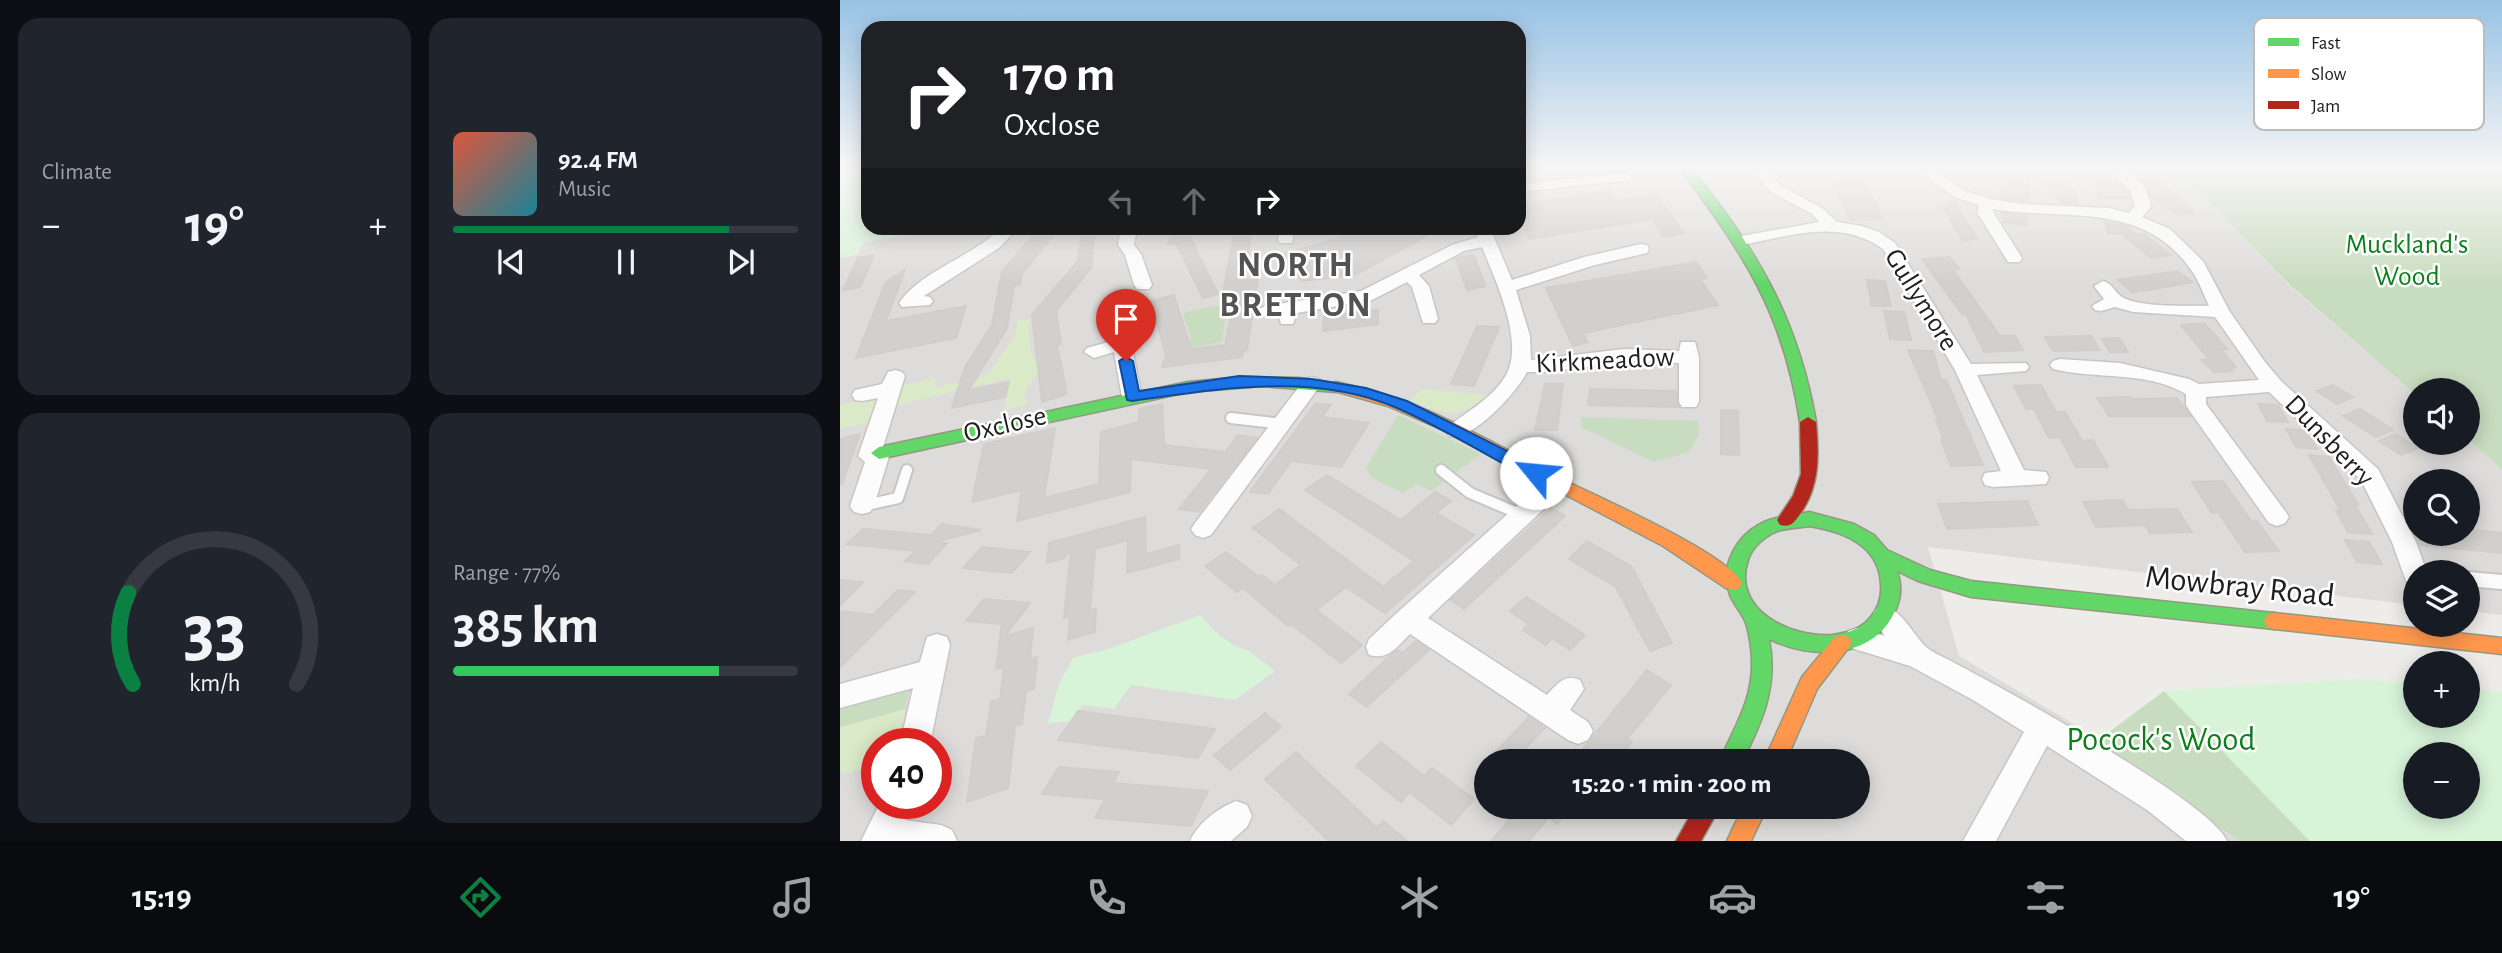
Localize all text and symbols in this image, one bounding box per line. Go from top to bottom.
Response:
legend [2254,18,2484,130]
text: Fast [2311,34,2341,53]
icon: right [889,49,980,140]
text: 170 m [1004,51,1115,100]
text: Slow [2311,65,2347,84]
text: Jam [2311,97,2340,116]
text: Oxclose [1004,109,1100,141]
text: 92.4 FM [558,147,638,173]
text: Climate [42,161,112,184]
text: Music [558,178,610,201]
icon: left [1102,182,1140,220]
icon: ahead [1175,182,1213,220]
icon: right [1248,182,1286,220]
text: 19° [185,199,244,251]
text: − [42,207,60,245]
text: + [369,207,387,245]
park label: Muckland's Wood [2346,231,2468,291]
icon: previous [492,243,530,281]
icon: pause [607,243,645,281]
icon: next [722,243,760,281]
street label: Gullymore [1879,244,1963,356]
district label: NORTH BRETTON [1219,248,1373,323]
pin [1096,289,1156,361]
icon: arrive [1107,300,1145,338]
street label: Kirkmeadow [1535,343,1675,379]
map controls [2403,378,2480,819]
button: sound [2403,378,2480,455]
street label: Dunsberry [2279,390,2379,492]
street label: Oxclose [961,402,1049,448]
position arrow [1499,436,1573,510]
button: search [2403,469,2480,546]
button: layers [2403,560,2480,637]
street label: Mowbray Road [2144,561,2336,613]
text: Range · 77% [453,562,560,585]
text: 33 [183,596,246,669]
text: 385 km [453,600,599,652]
button: + [2403,651,2480,728]
text: km/h [189,671,240,696]
park label: Pocock's Wood [2066,724,2256,757]
speed limit sign: 40 [861,728,952,819]
button: − [2403,742,2480,819]
text: 15:20 · 1 min · 200 m [1572,771,1772,797]
icon: directions [456,873,505,922]
icon: music [769,873,818,922]
icon: phone [1082,873,1131,922]
icon: climate [1395,873,1444,922]
icon: car [1708,873,1757,922]
icon: filters [2021,873,2070,922]
text: 15:19 [132,881,192,913]
text: 19° [2334,881,2370,913]

